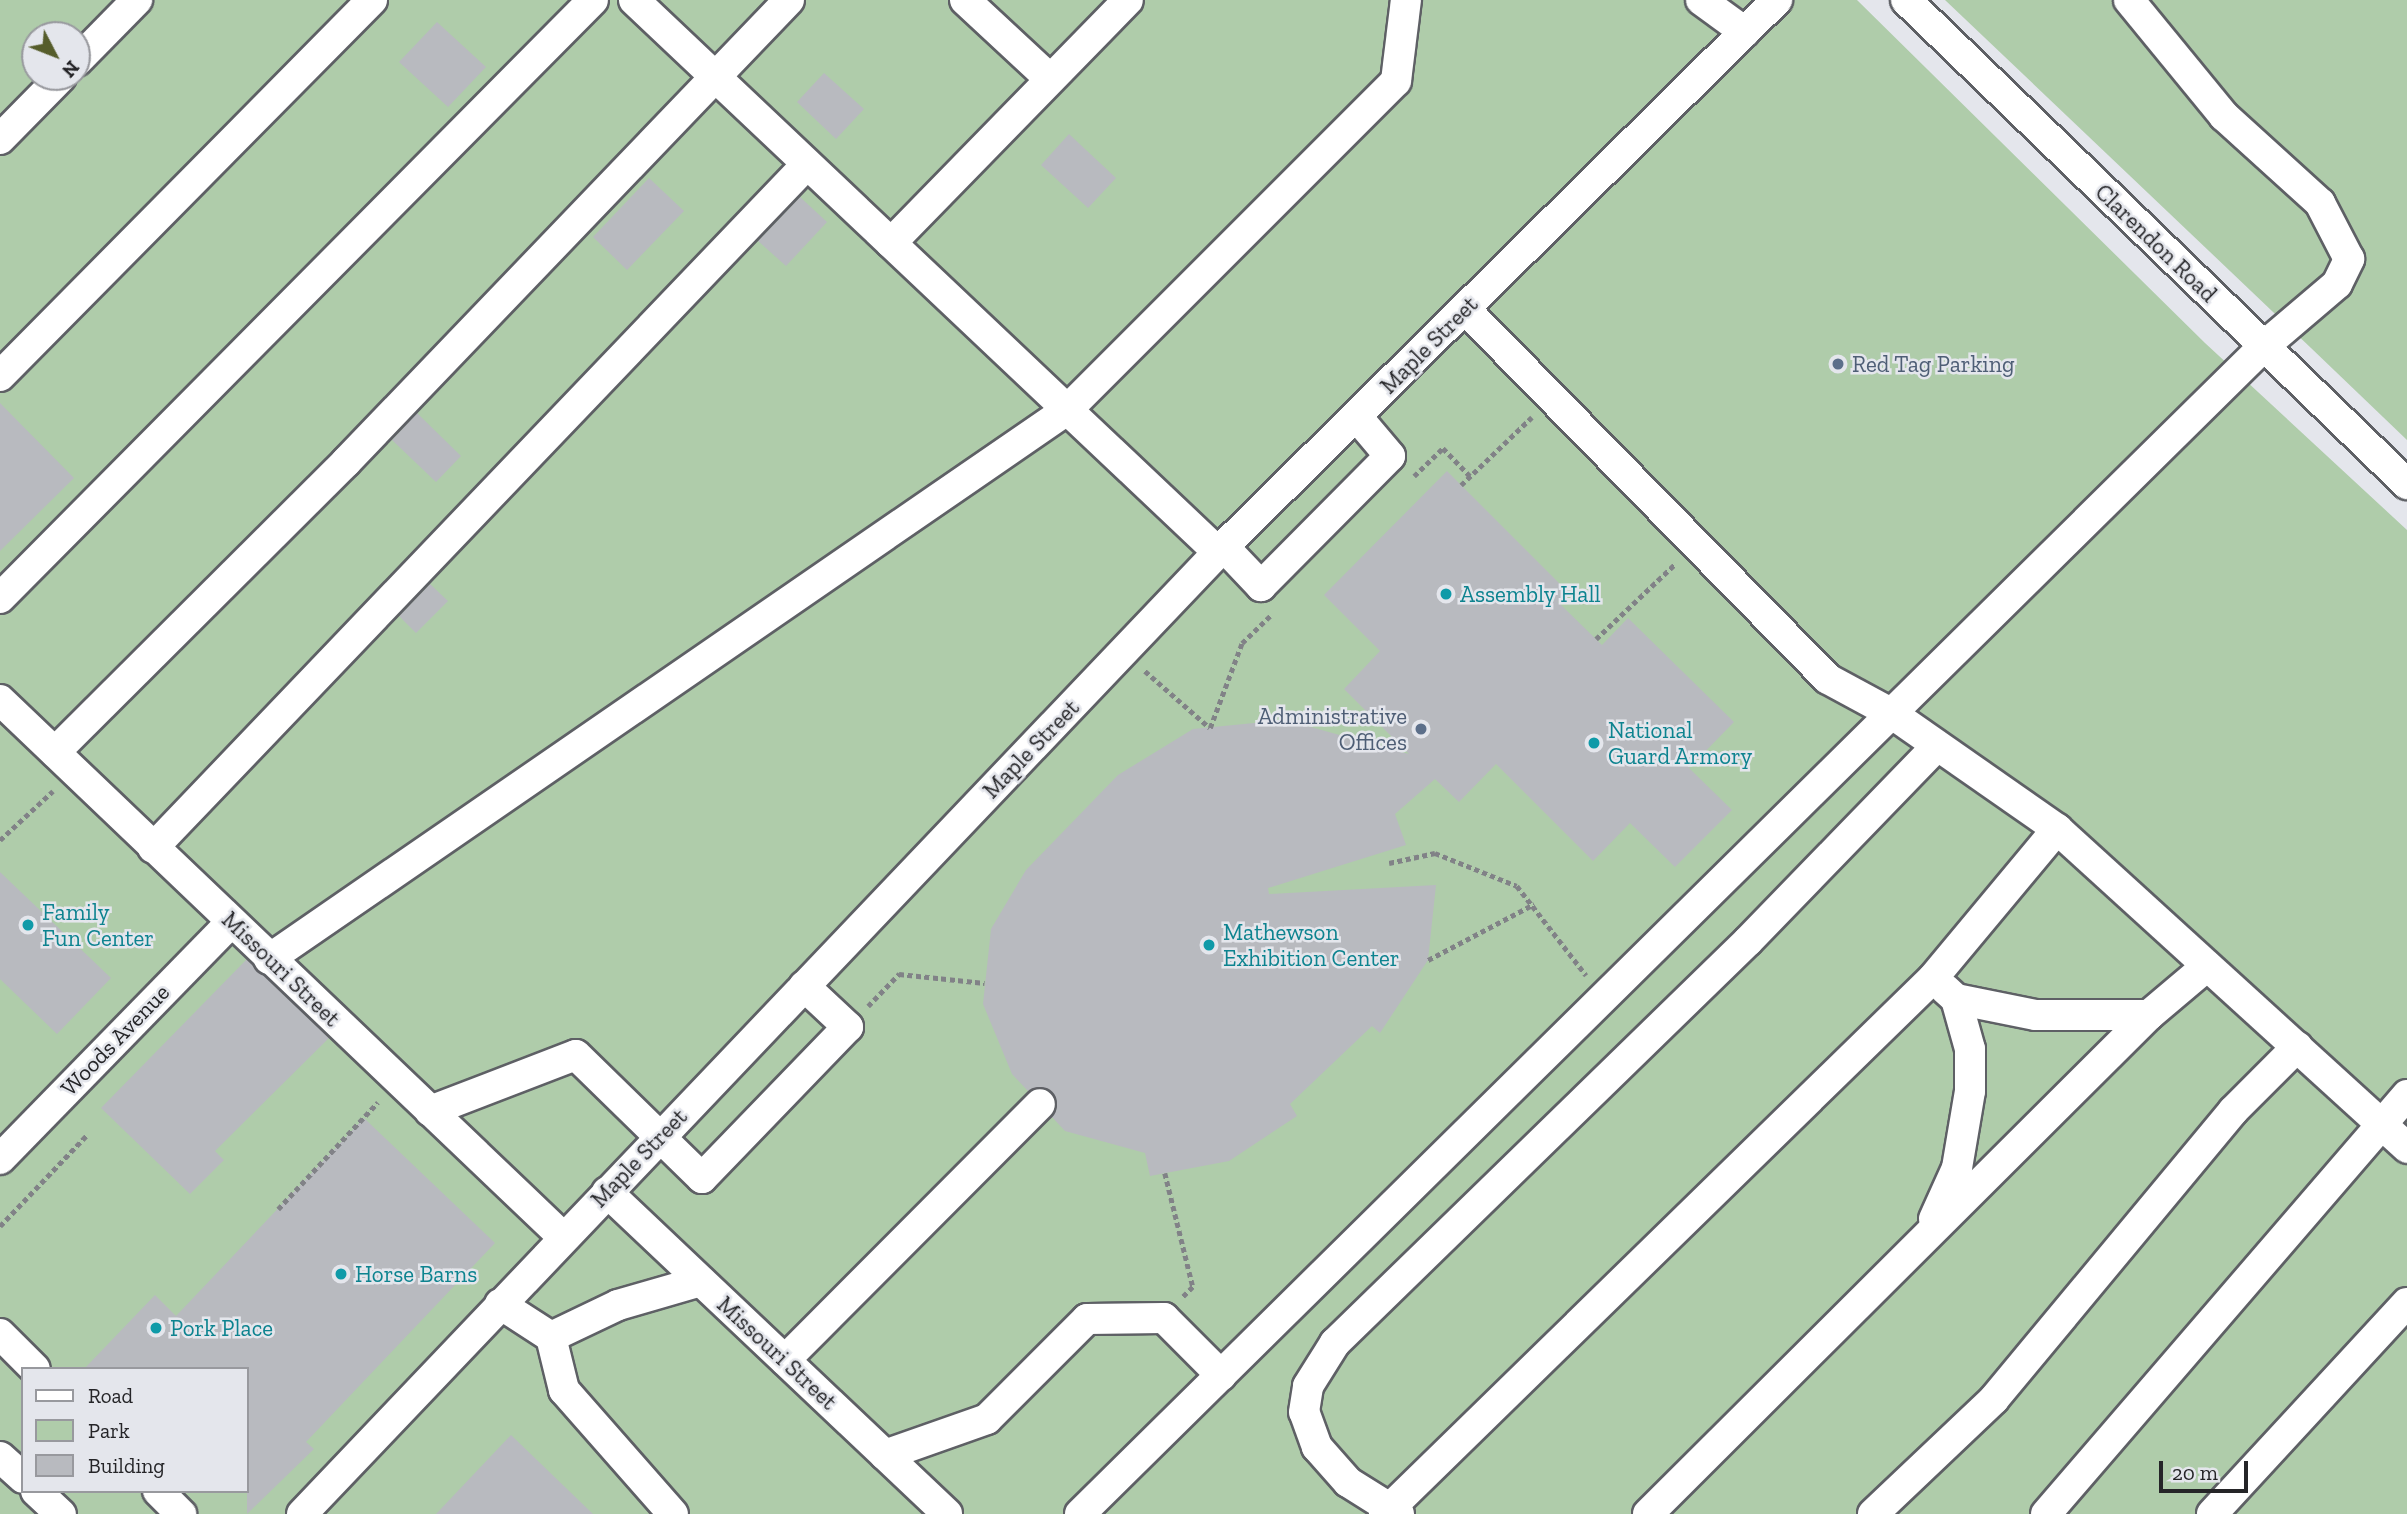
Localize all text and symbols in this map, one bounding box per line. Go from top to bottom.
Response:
north arrow [21,21,91,91]
text: N [57,56,84,82]
street label: Clarendon Road [2090,178,2222,308]
street label: Maple Street [1374,290,1484,400]
place label: Red Tag Parking [1852,350,2015,378]
marker: Red Tag Parking [1830,356,1846,372]
place label: Assembly Hall [1460,580,1601,608]
marker: Assembly Hall [1438,586,1454,602]
street label: Maple Street [977,694,1085,804]
place label: Administrative Offices [1258,702,1407,756]
place label: National Guard Armory [1608,716,1753,770]
marker: Administrative Offices [1413,721,1429,737]
marker: National Guard Armory [1586,735,1602,751]
place label: Family Fun Center [42,898,154,952]
street label: Missouri Street [216,906,346,1032]
marker: Family Fun Center [20,917,36,933]
place label: Mathewson Exhibition Center [1223,918,1399,972]
marker: Mathewson Exhibition Center [1201,937,1217,953]
street label: Woods Avenue [55,978,175,1102]
street label: Maple Street [585,1103,693,1213]
place label: Horse Barns [355,1260,477,1288]
marker: Horse Barns [333,1266,349,1282]
street label: Missouri Street [711,1291,843,1415]
place label: Pork Place [170,1314,273,1342]
marker: Pork Place [148,1320,164,1336]
legend [21,1367,248,1493]
text: Road [88,1383,133,1408]
text: Park [88,1418,130,1443]
scale bar [2162,1448,2251,1492]
text: Building [88,1453,165,1478]
text: 20 m [2172,1460,2218,1485]

